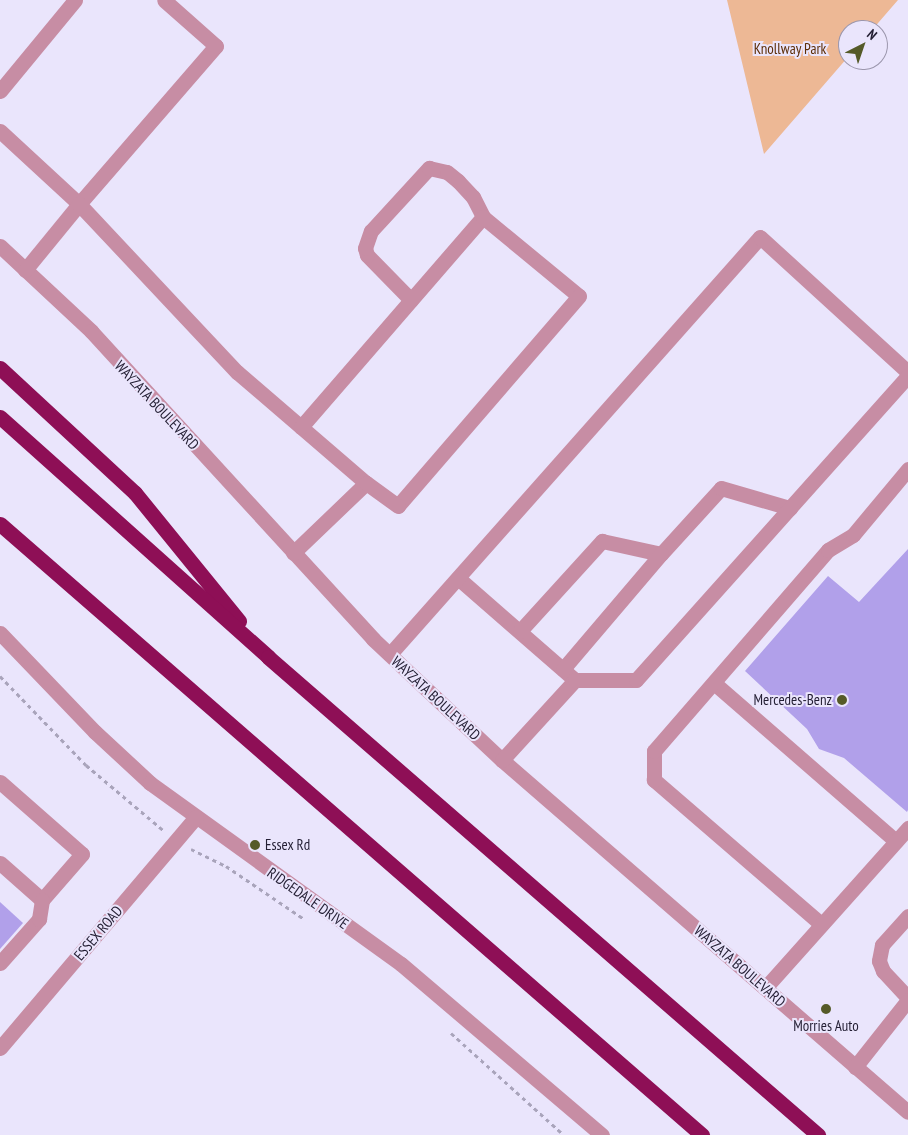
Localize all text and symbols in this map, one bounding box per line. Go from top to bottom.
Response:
north arrow [838,20,888,70]
text: N [863,25,881,44]
park label: Knollway Park [753,40,827,58]
street label: WAYZATA BOULEVARD [111,357,203,453]
street label: WAYZATA BOULEVARD [388,652,484,744]
place label: Mercedes-Benz [753,691,832,709]
marker: Mercedes-Benz [836,694,848,706]
place label: Essex Rd [265,836,311,854]
marker: Essex Rd [249,839,261,851]
street label: RIDGEDALE DRIVE [264,863,352,933]
street label: ESSEX ROAD [70,902,126,964]
street label: WAYZATA BOULEVARD [691,921,789,1011]
marker: Morries Auto [820,1003,832,1015]
place label: Morries Auto [793,1017,859,1035]

